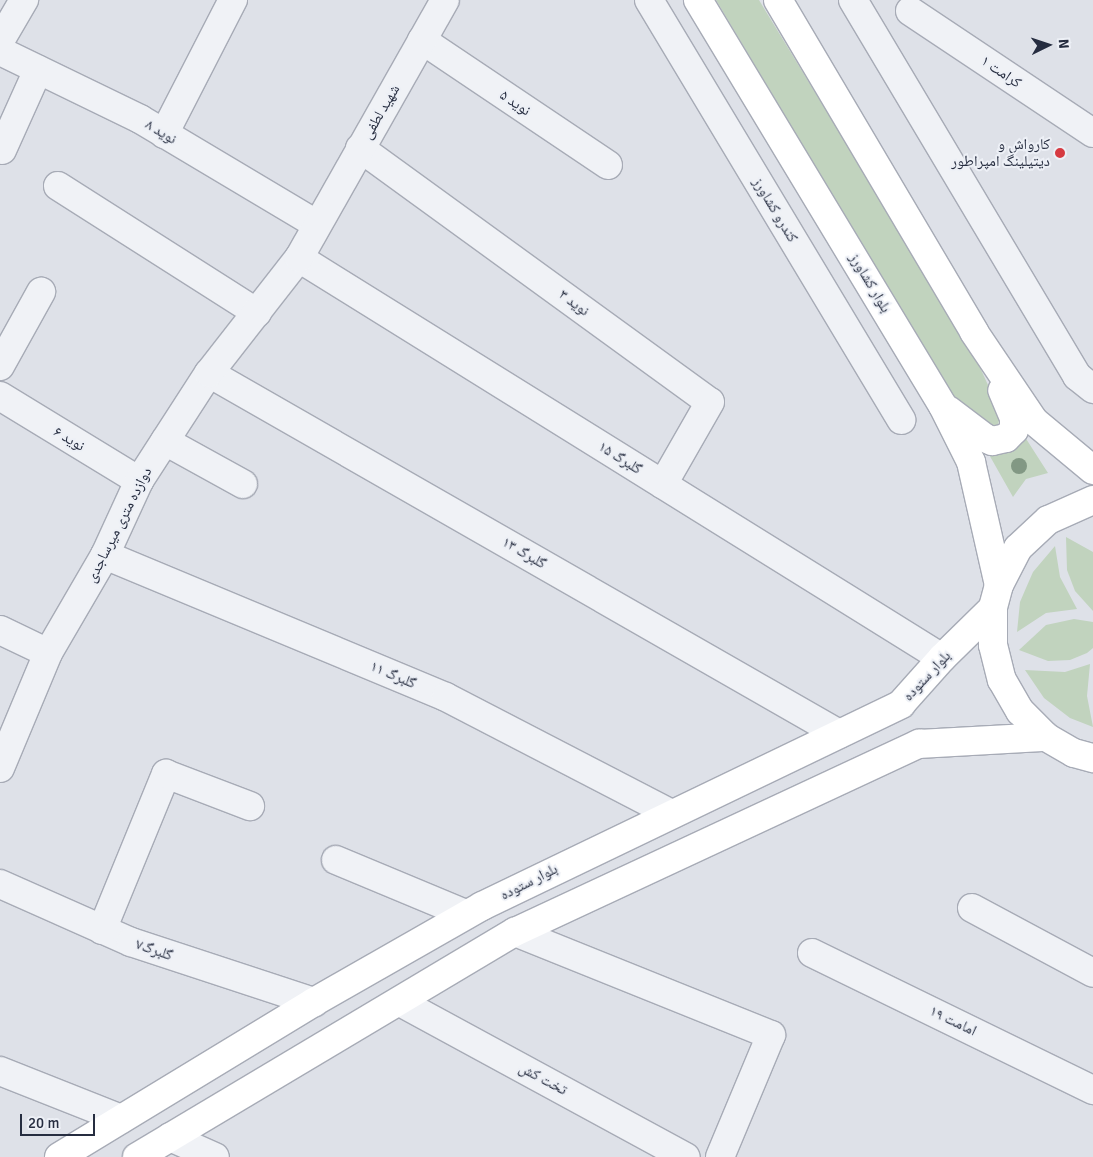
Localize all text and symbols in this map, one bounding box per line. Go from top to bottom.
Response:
north arrow [1023,20,1073,70]
text: N [1055,38,1072,49]
street label: کرامت ۱ [977,52,1025,92]
street label: شهید لطفی [358,81,404,143]
street label: نوید ۵ [496,86,534,120]
street label: نوید ۸ [142,116,180,148]
place label: کارواش و دیتیلینگ امپراطور [951,135,1050,170]
marker: کارواش و دیتیلینگ امپراطور [1054,147,1066,159]
street label: کندرو کشاورز [749,174,801,246]
street label: بلوار کشاورز [845,250,895,316]
street label: نوید ۳ [555,286,593,320]
street label: نوید ۶ [50,423,88,455]
street label: گلبرگ ۱۵ [595,438,645,478]
street label: دوازده متری میرساجدی [82,464,156,586]
street label: گلبرگ ۱۳ [499,533,549,573]
street label: بلوار ستوده [899,647,955,705]
street label: گلبرگ ۱۱ [367,657,419,693]
street label: بلوار ستوده [497,860,561,904]
street label: گلبرگ۷ [133,935,175,965]
street label: امامت ۱۹ [927,1002,979,1040]
street label: تخت کش [516,1059,570,1099]
scale bar [22,1104,98,1136]
text: 20 m [28,1114,59,1132]

